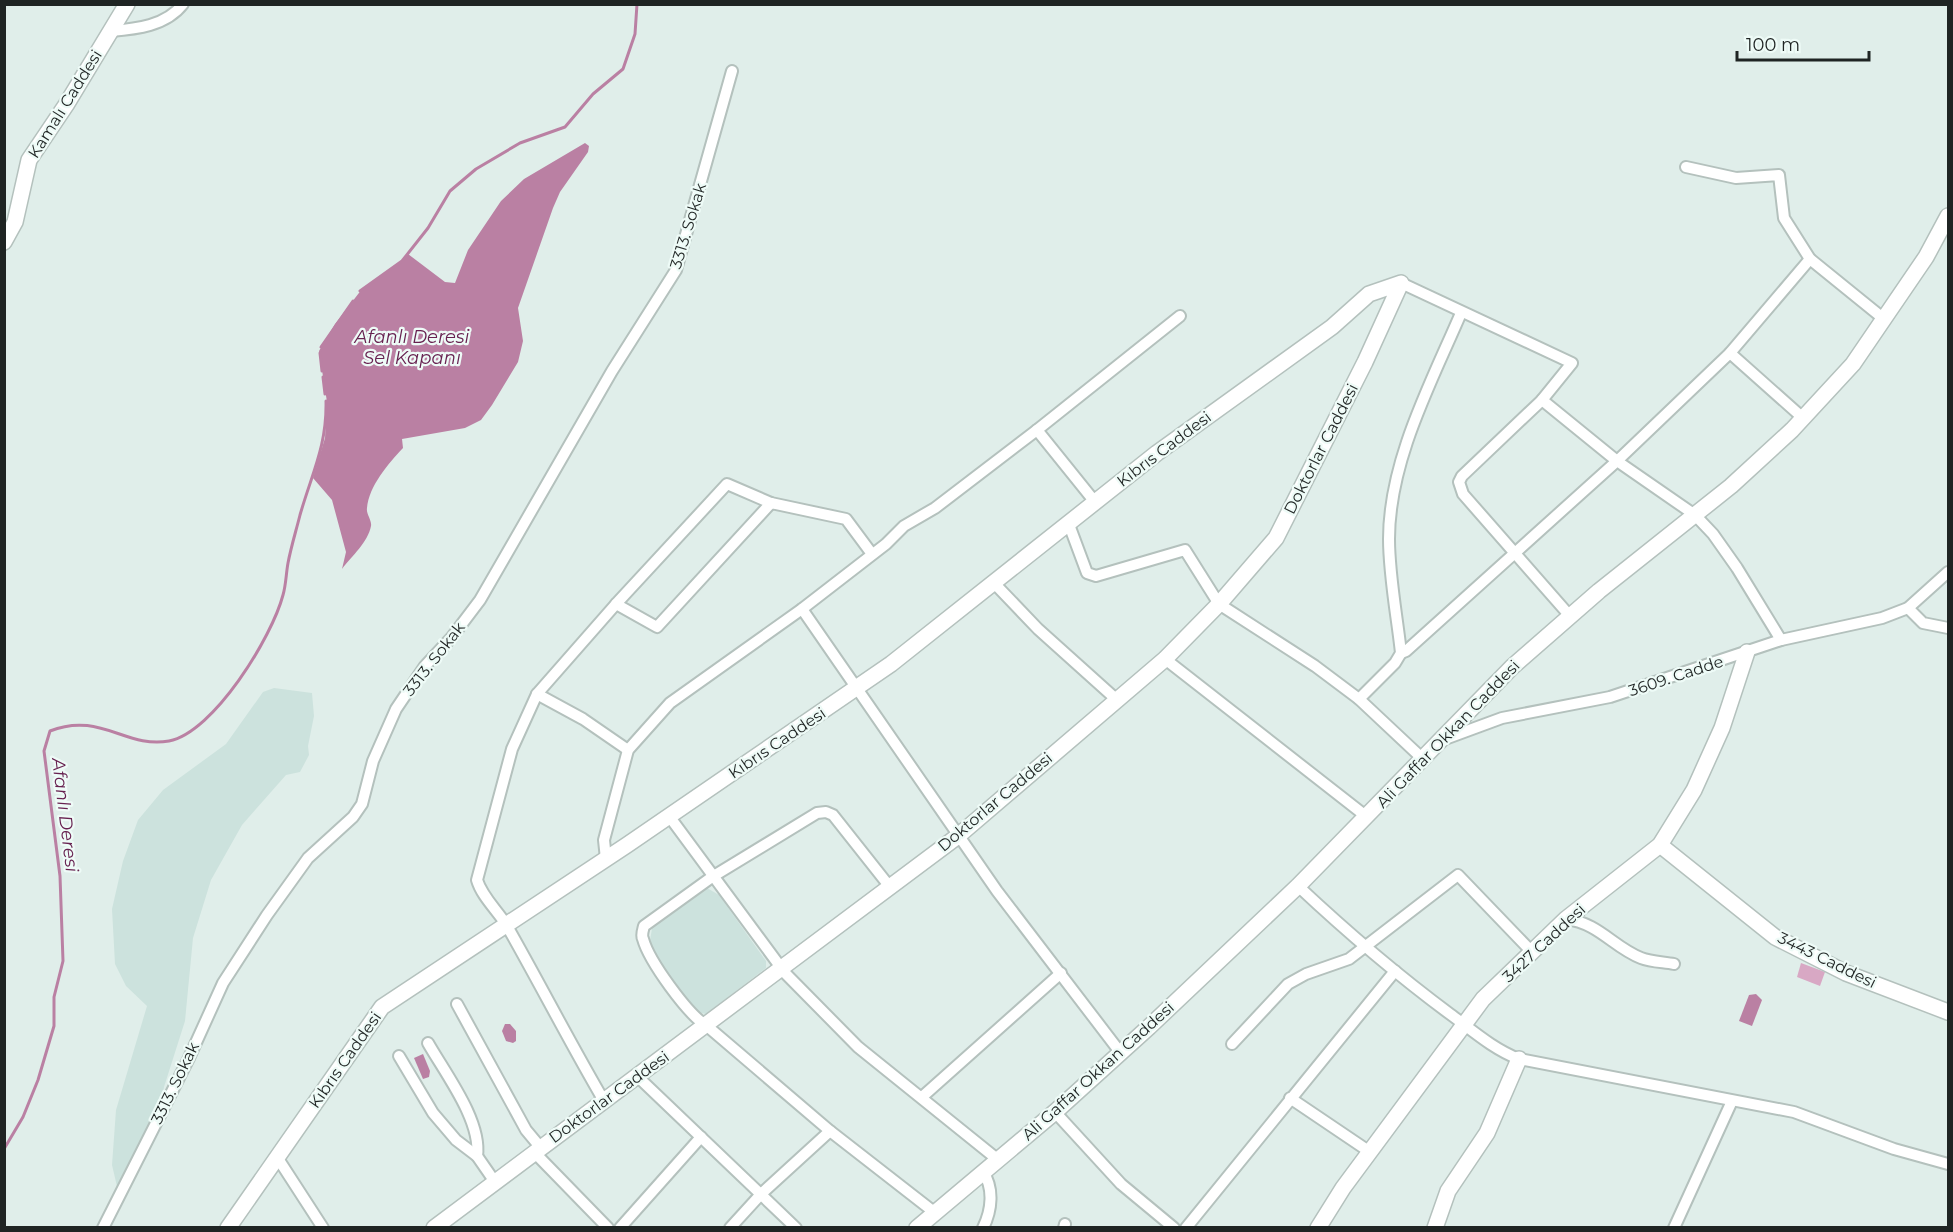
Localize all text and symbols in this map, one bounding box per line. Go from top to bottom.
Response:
scale bar [1737,24,1869,62]
text: 100 m [1746,34,1800,56]
street label: Kamalı Caddesi [24,46,106,162]
street label: 3313. Sokak [666,180,710,271]
water label: Afanlı Deresi Sel Kapanı [354,326,470,369]
street label: Doktorlar Caddesi [1280,381,1362,517]
street label: Kıbrıs Caddesi [1113,407,1215,491]
street label: 3313. Sokak [399,618,469,700]
street label: 3609. Cadde [1626,652,1726,700]
street label: Ali Gaffar Okkan Caddesi [1372,656,1524,812]
street label: Kıbrıs Caddesi [725,703,829,783]
street label: Doktorlar Caddesi [934,748,1056,856]
water label: Afanlı Deresi [47,756,83,873]
street label: 3427 Caddesi [1499,900,1589,986]
street label: 3443 Caddesi [1775,928,1879,992]
street label: Ali Gaffar Okkan Caddesi [1018,998,1178,1144]
street label: Kıbrıs Caddesi [305,1008,385,1112]
street label: 3313. Sokak [147,1039,203,1127]
street label: Doktorlar Caddesi [545,1047,673,1147]

